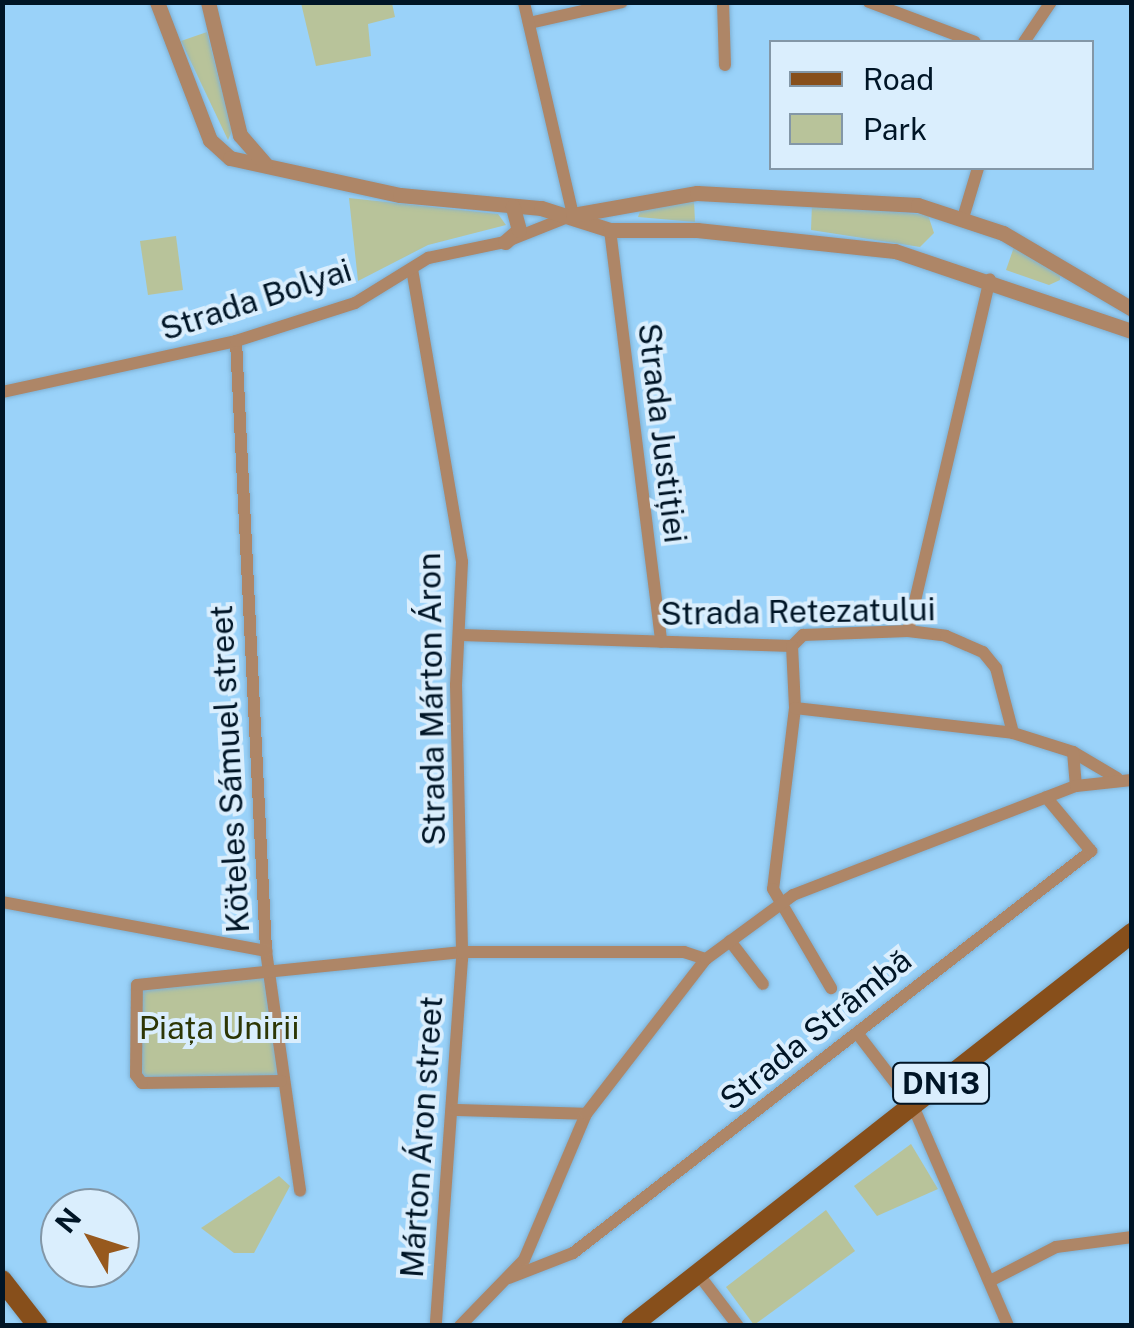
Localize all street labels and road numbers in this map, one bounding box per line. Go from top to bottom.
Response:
street label: Strada Bolyai [156,251,356,349]
street label: Strada Justiției [629,321,695,545]
street label: Strada Márton Áron [410,552,454,846]
street label: Strada Retezatului [660,590,936,634]
street label: Köteles Sámuel street [202,604,258,934]
street label: Strada Strâmbă [713,941,919,1119]
street label: Márton Áron street [393,995,451,1279]
road number: DN13 [891,1058,991,1108]

